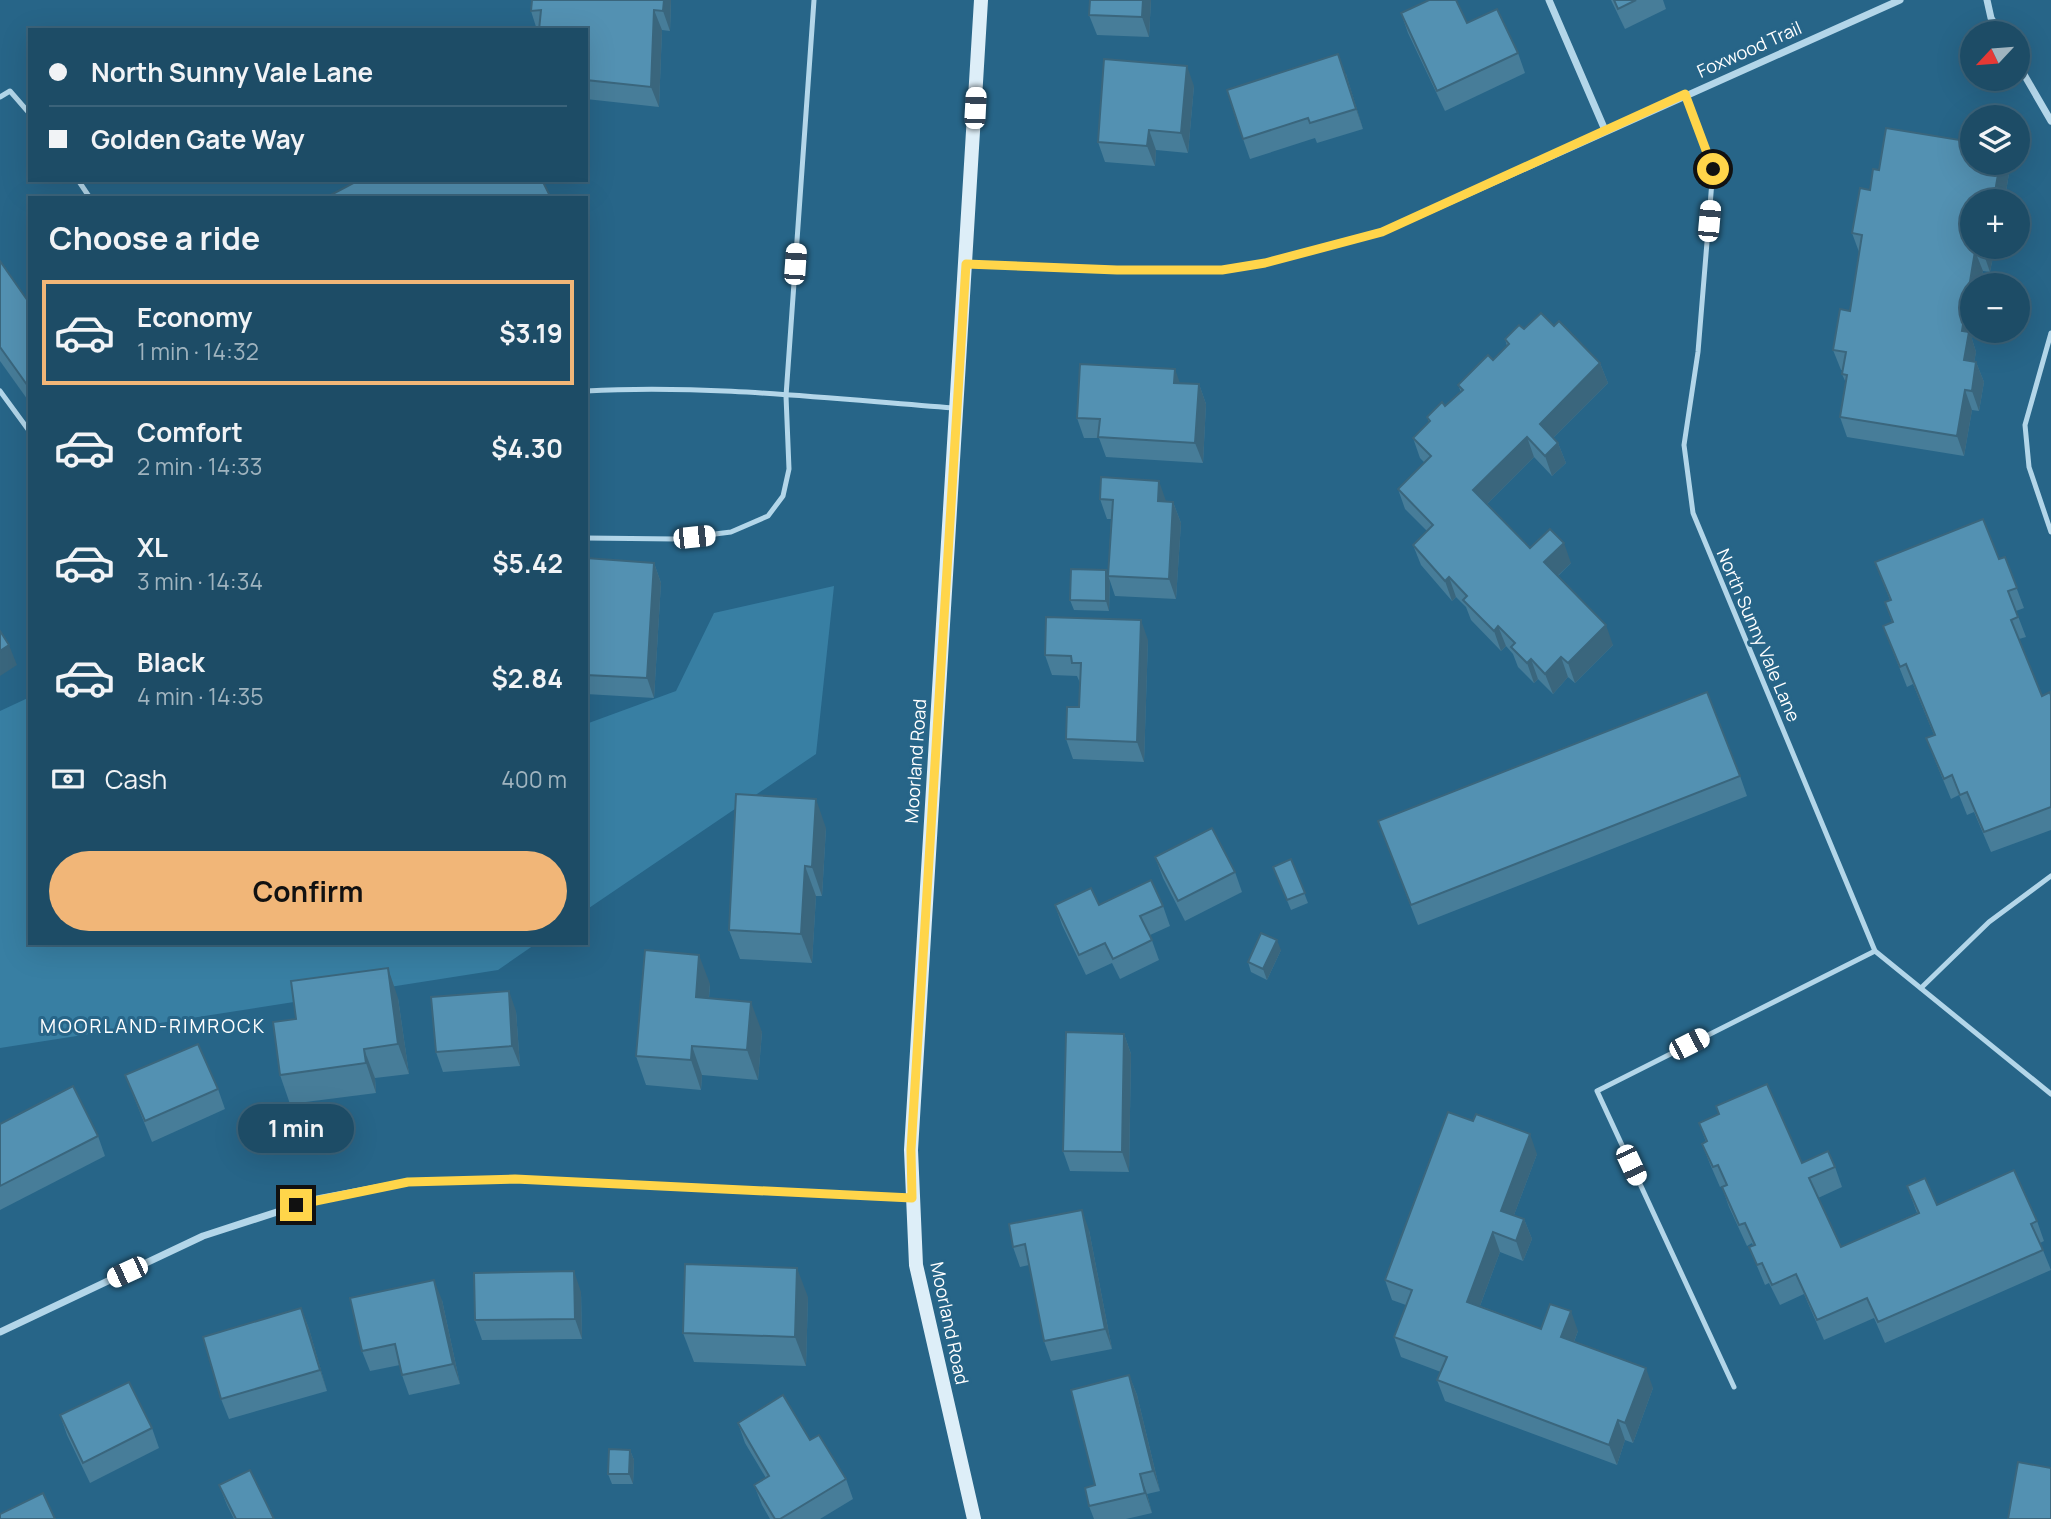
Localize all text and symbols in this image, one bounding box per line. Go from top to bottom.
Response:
street label: Foxwood Trail [1693,15,1805,83]
north arrow [1960,21,2030,91]
map controls [1960,21,2030,343]
text: North Sunny Vale Lane [91,54,373,90]
car [964,86,987,130]
button: layers [1960,105,2030,175]
text: Golden Gate Way [91,121,305,157]
route start [1697,153,1729,185]
button: + [1960,189,2030,259]
car [1697,199,1722,243]
text: Choose a ride [49,216,260,260]
car [784,242,807,286]
button: − [1960,273,2030,343]
text: Economy [137,299,252,335]
icon: car [53,301,116,364]
text: $3.19 [499,315,563,351]
text: 1 min · 14:32 [137,335,259,367]
text: Comfort [137,414,243,450]
icon: car [53,416,116,479]
text: $4.30 [491,430,563,466]
text: 2 min · 14:33 [137,450,263,482]
car [673,524,716,550]
text: XL [137,529,168,565]
icon: car [53,531,116,594]
text: $5.42 [492,545,563,581]
street label: North Sunny Vale Lane [1712,545,1806,725]
text: 3 min · 14:34 [137,565,263,597]
text: Black [137,644,205,680]
icon: car [53,646,116,709]
text: $2.84 [492,660,563,696]
text: 4 min · 14:35 [137,680,264,712]
street label: Moorland Road [899,698,931,824]
icon: cash [49,760,87,798]
text: Cash [105,761,167,797]
text: 400 m [501,763,567,795]
button: Confirm [49,851,567,931]
district label: MOORLAND-RIMROCK [40,1013,266,1039]
car [1666,1025,1713,1063]
callout: 1 min [238,1104,354,1152]
text: 1 min [268,1112,324,1144]
car [1613,1142,1650,1188]
route end [280,1189,312,1221]
car [104,1254,151,1290]
street label: Moorland Road [925,1260,975,1386]

